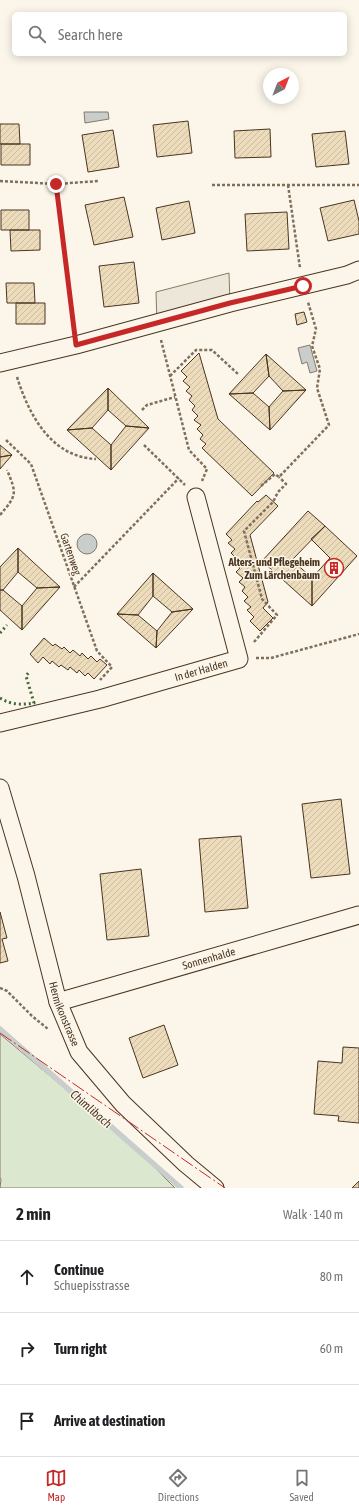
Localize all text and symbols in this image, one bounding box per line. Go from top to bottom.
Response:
search box [12,12,347,56]
icon: search [26,23,48,45]
text: Search here [58,26,123,43]
north arrow [263,68,299,104]
route end [47,175,65,193]
route start [294,277,312,295]
street label: Gartenweg [58,531,84,577]
place label: Alters- und Pflegeheim Zum Lärchenbaum [227,556,320,581]
building icon: Alters- und Pflegeheim Zum Lärchenbaum [323,557,345,579]
street label: In der Halden [173,657,229,683]
street label: Sonnenhalde [181,945,237,972]
street label: Hermikonstrasse [47,980,82,1048]
water label: Chimlibach [68,1087,115,1131]
text: 2 min [16,1204,51,1224]
text: Walk · 140 m [283,1207,343,1222]
text: Continue [54,1261,104,1278]
icon: ahead [16,1266,38,1288]
text: 80 m [320,1269,343,1284]
text: Schuepisstrasse [54,1278,130,1293]
icon: right [16,1338,38,1360]
text: Turn right [54,1340,107,1357]
text: 60 m [320,1341,343,1356]
icon: arrive [16,1410,38,1432]
text: Arrive at destination [54,1412,165,1429]
tab: Map [45,1467,67,1503]
tab: Directions [158,1467,199,1503]
tab: Saved [289,1467,314,1503]

